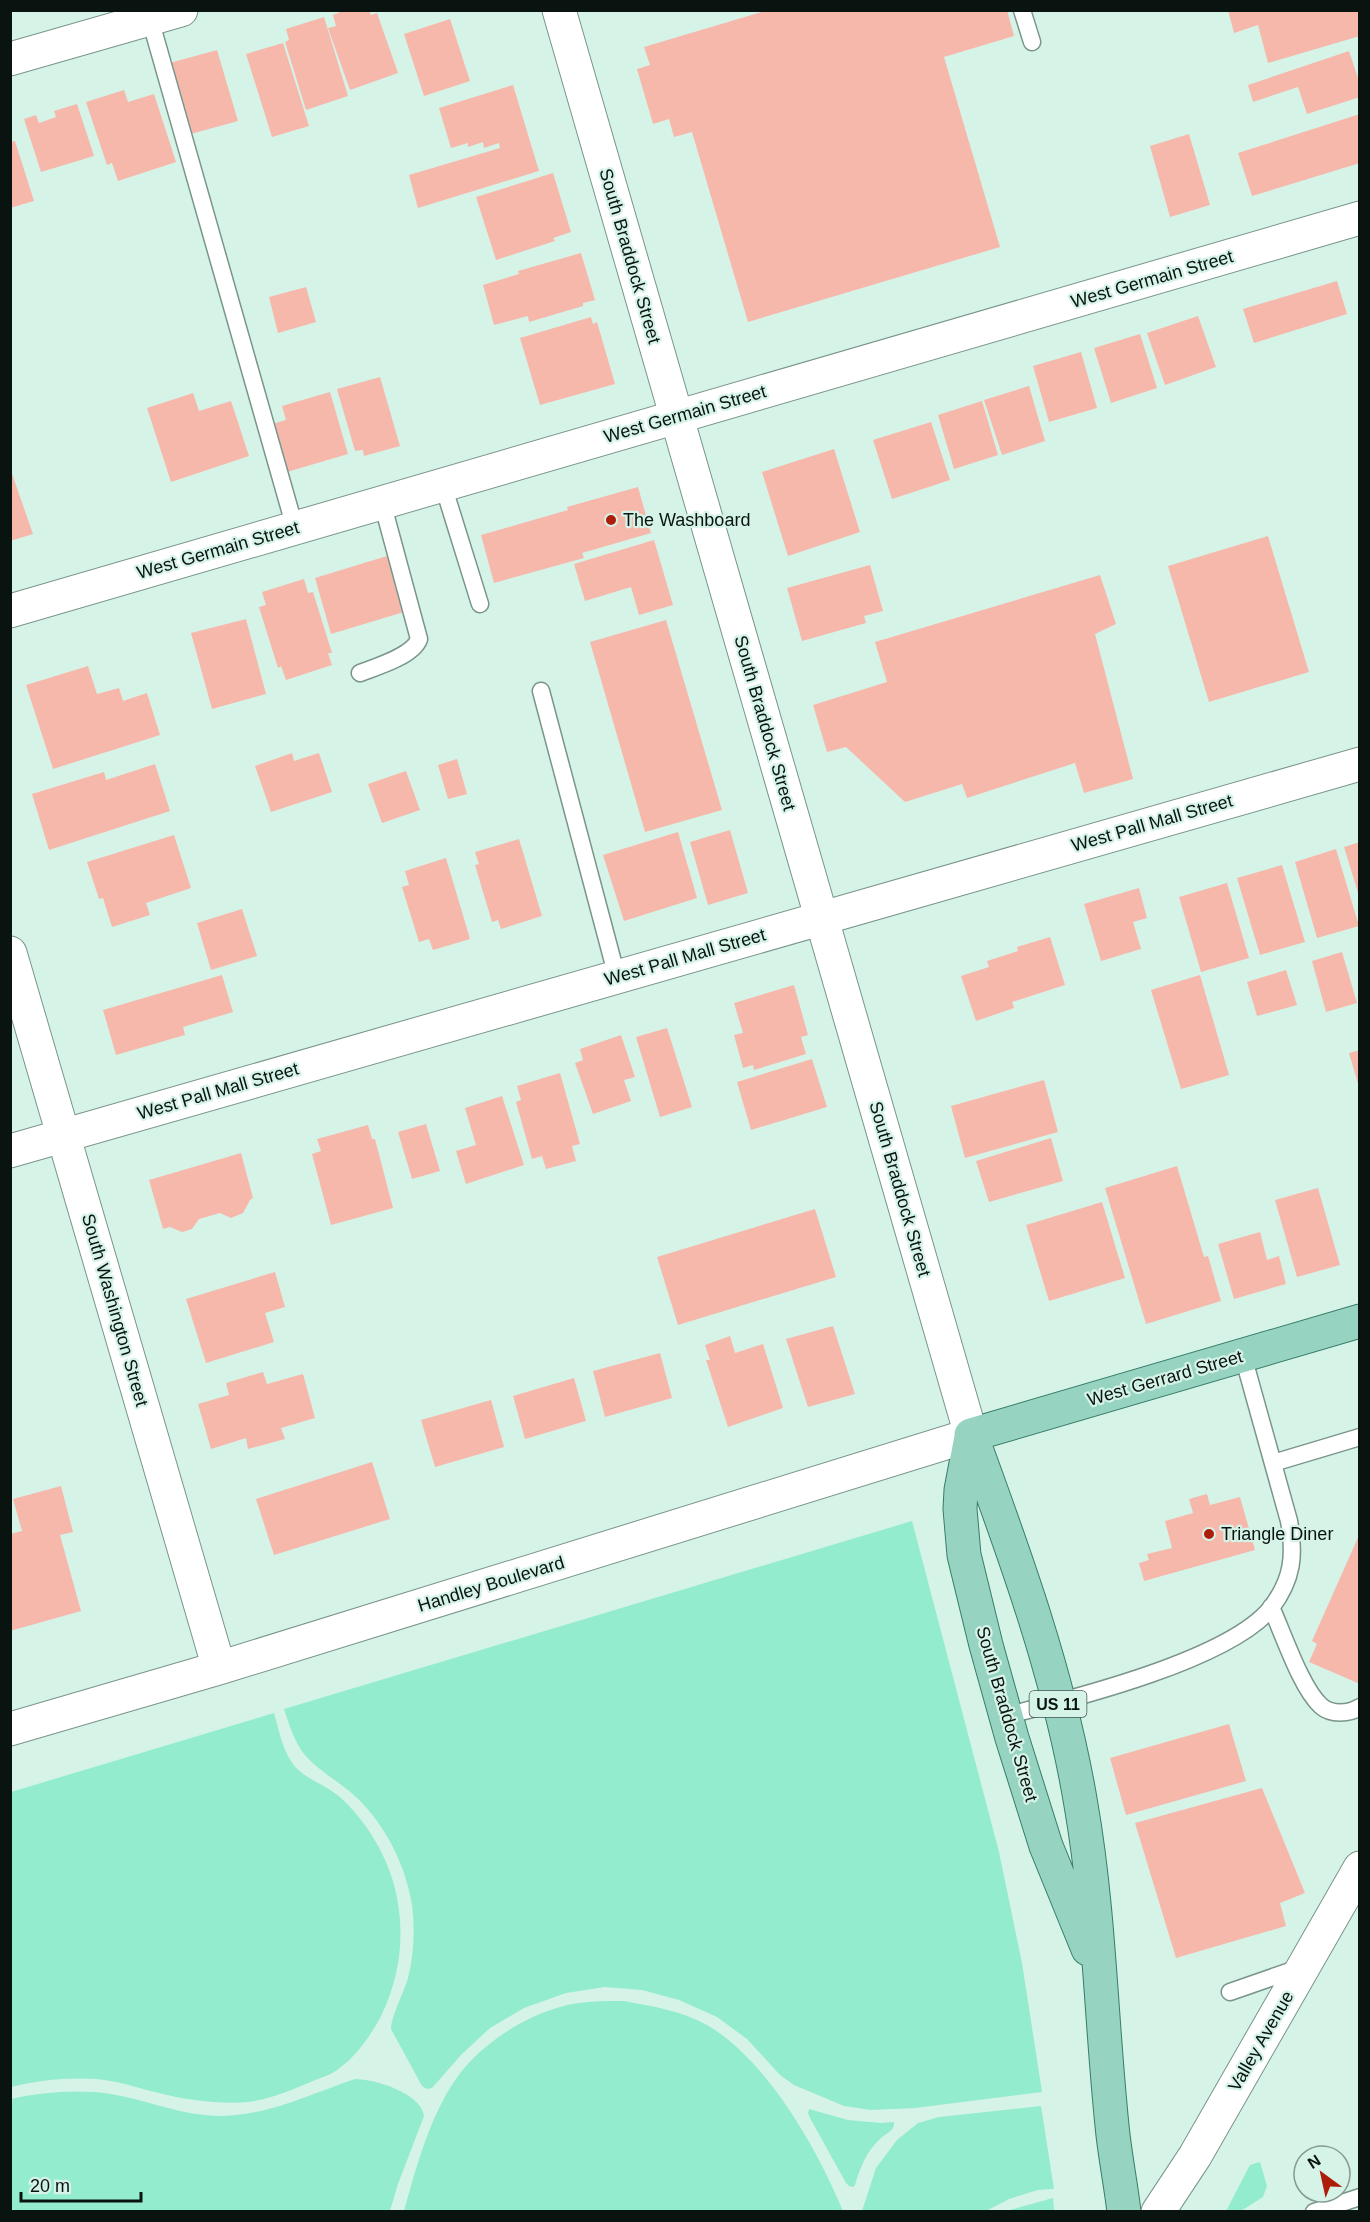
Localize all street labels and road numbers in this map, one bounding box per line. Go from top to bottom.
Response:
street label: South Braddock Street [595,166,665,346]
street label: West Germain Street [1069,246,1235,312]
street label: West Germain Street [602,381,768,447]
street label: West Germain Street [135,517,301,583]
street label: South Braddock Street [730,633,800,813]
street label: West Pall Mall Street [1069,790,1235,856]
street label: West Pall Mall Street [602,924,768,990]
street label: West Pall Mall Street [135,1058,301,1124]
street label: South Braddock Street [865,1099,935,1279]
street label: South Washington Street [78,1211,152,1409]
street label: West Gerrard Street [1085,1346,1245,1410]
street label: Handley Boulevard [415,1552,567,1616]
street label: South Braddock Street [972,1624,1042,1804]
road number: US 11 [1030,1691,1086,1717]
street label: Valley Avenue [1224,1987,1298,2095]

